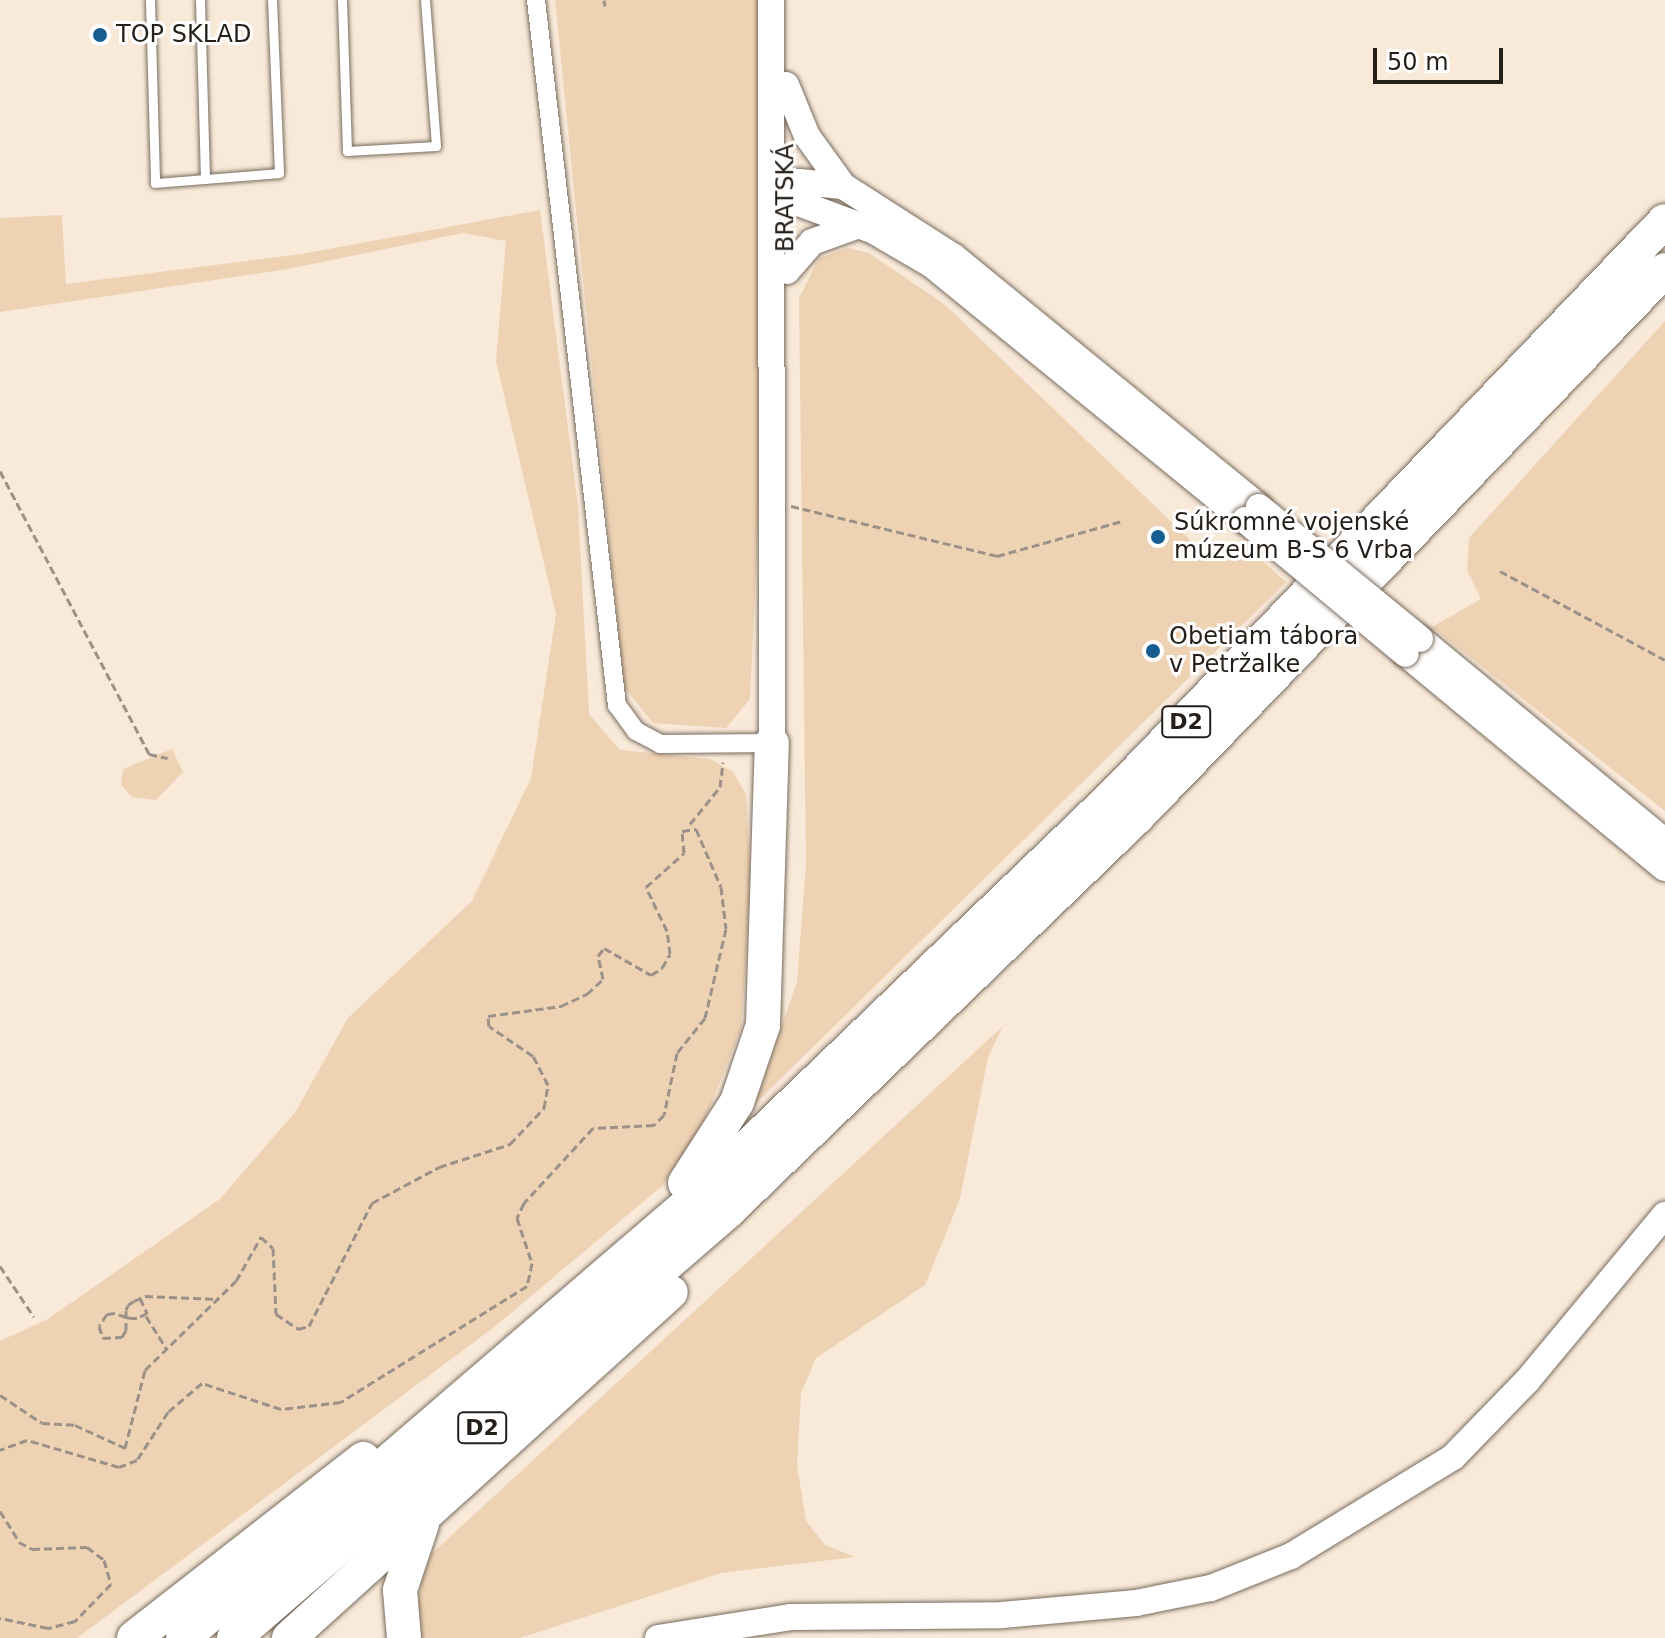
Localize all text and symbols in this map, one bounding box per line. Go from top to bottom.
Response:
place label: TOP SKLAD [116,21,251,49]
marker: TOP SKLAD [91,26,109,44]
scale bar [1377,32,1507,82]
text: 50 m [1387,48,1449,76]
street label: BRATSKÁ [772,144,800,252]
place label: Súkromné vojenské múzeum B-S 6 Vrba [1174,509,1413,565]
marker: Súkromné vojenské múzeum B-S 6 Vrba [1149,528,1167,546]
place label: Obetiam tábora v Petržalke [1169,623,1358,679]
marker: Obetiam tábora v Petržalke [1144,642,1162,660]
road number: D2 [1160,704,1212,740]
road number: D2 [456,1410,508,1446]

